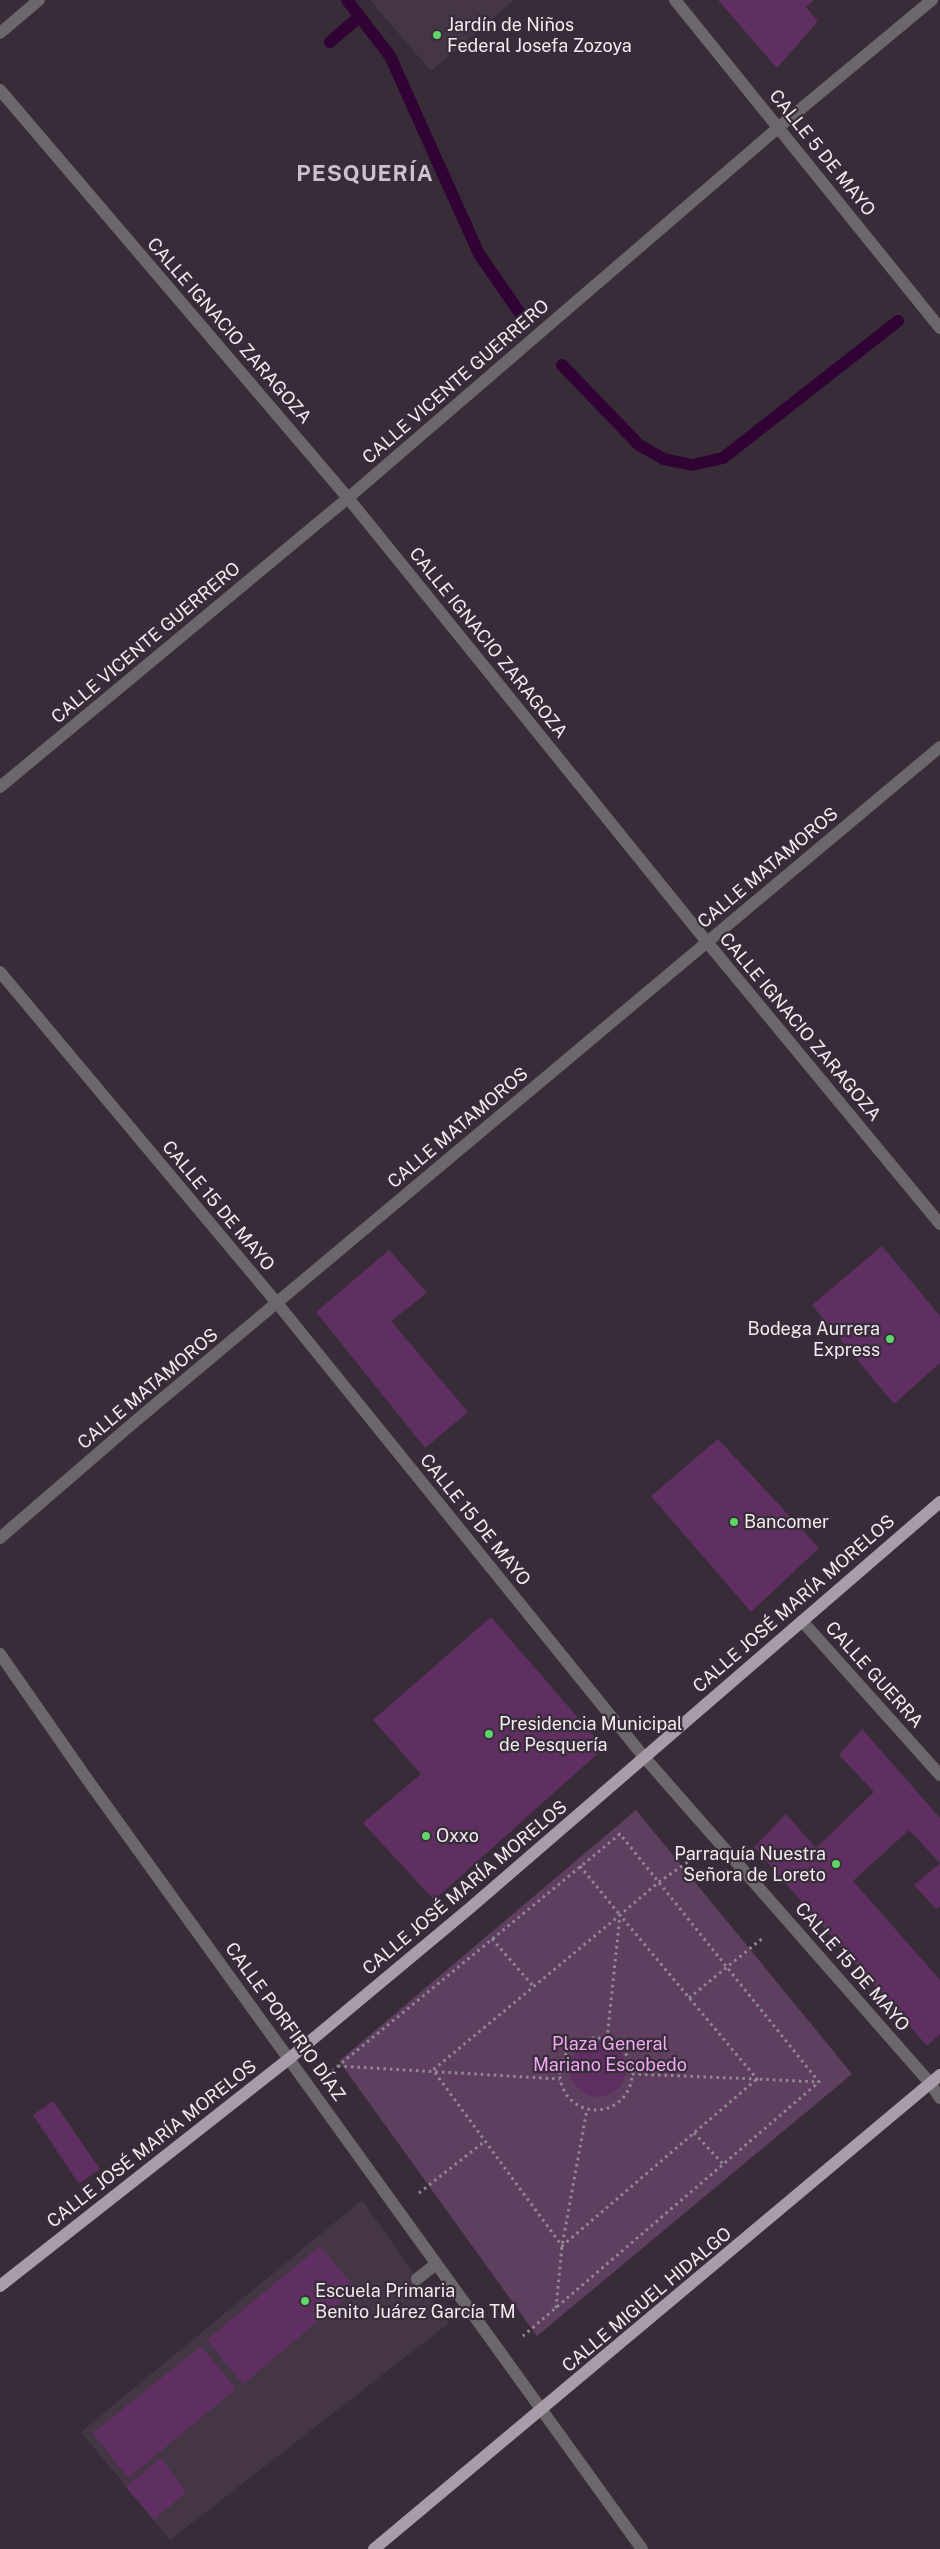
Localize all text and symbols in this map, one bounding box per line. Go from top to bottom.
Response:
place label: Jardín de Niños Federal Josefa Zozoya [447,14,632,56]
marker: Jardín de Niños Federal Josefa Zozoya [431,29,443,41]
street label: CALLE 5 DE MAYO [764,86,880,220]
district label: PESQUERÍA [295,161,435,187]
street label: CALLE IGNACIO ZARAGOZA [142,234,316,428]
street label: CALLE VICENTE GUERRERO [358,295,554,469]
street label: CALLE IGNACIO ZARAGOZA [404,543,572,743]
street label: CALLE VICENTE GUERRERO [47,558,245,728]
street label: CALLE MATAMOROS [693,803,843,933]
street label: CALLE IGNACIO ZARAGOZA [715,928,885,1126]
street label: CALLE MATAMOROS [383,1063,533,1193]
street label: CALLE 15 DE MAYO [157,1136,279,1276]
place label: Bodega Aurrera Express [748,1318,880,1360]
street label: CALLE MATAMOROS [73,1324,223,1454]
marker: Bodega Aurrera Express [884,1333,896,1345]
street label: CALLE 15 DE MAYO [415,1450,535,1590]
street label: CALLE JOSÉ MARÍA MORELOS [689,1511,899,1697]
place label: Bancomer [744,1511,829,1533]
marker: Bancomer [728,1516,740,1528]
street label: CALLE GUERRA [821,1617,927,1733]
place label: Presidencia Municipal de Pesquería [499,1713,682,1756]
marker: Presidencia Municipal de Pesquería [483,1728,495,1740]
street label: CALLE JOSÉ MARÍA MORELOS [358,1796,572,1980]
place label: Oxxo [436,1825,479,1847]
marker: Oxxo [420,1830,432,1842]
place label: Parraquía Nuestra Señora de Loreto [674,1843,826,1886]
marker: Parraquía Nuestra Señora de Loreto [830,1858,842,1870]
street label: CALLE 15 DE MAYO [790,1898,914,2036]
street label: CALLE PORFIRIO DÍAZ [220,1938,350,2106]
park label: Plaza General Mariano Escobedo [533,2033,687,2076]
street label: CALLE JOSÉ MARÍA MORELOS [43,2055,261,2233]
street label: CALLE MIGUEL HIDALGO [558,2223,736,2377]
place label: Escuela Primaria Benito Juárez García TM [315,2280,516,2322]
marker: Escuela Primaria Benito Juárez García TM [299,2295,311,2307]

